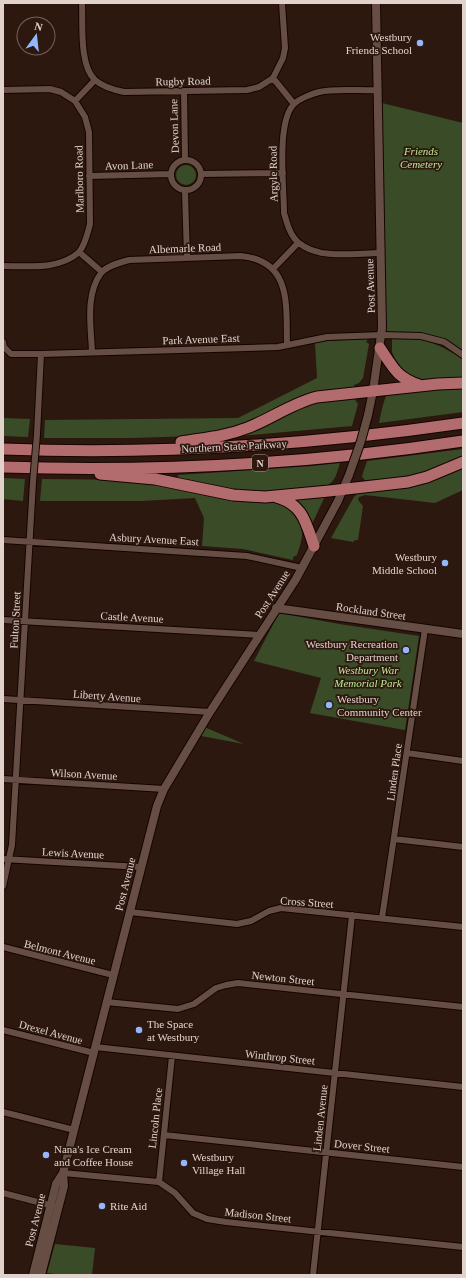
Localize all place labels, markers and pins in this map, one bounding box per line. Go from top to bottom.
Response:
place label: Westbury Friends School [346,31,412,56]
marker: Westbury Friends School [415,38,425,48]
place label: Westbury Middle School [372,551,437,576]
marker: Westbury Middle School [440,558,450,568]
place label: Westbury Recreation Department [306,638,398,663]
marker: Westbury Recreation Department [401,645,411,655]
place label: Westbury Community Center [337,693,422,718]
marker: Westbury Community Center [324,700,334,710]
place label: The Space at Westbury [147,1018,200,1043]
marker: The Space at Westbury [134,1025,144,1035]
place label: Nana's Ice Cream and Coffee House [54,1143,133,1168]
marker: Nana's Ice Cream and Coffee House [41,1150,51,1160]
place label: Westbury Village Hall [192,1151,245,1176]
marker: Westbury Village Hall [179,1158,189,1168]
place label: Rite Aid [110,1200,147,1212]
marker: Rite Aid [97,1201,107,1211]

